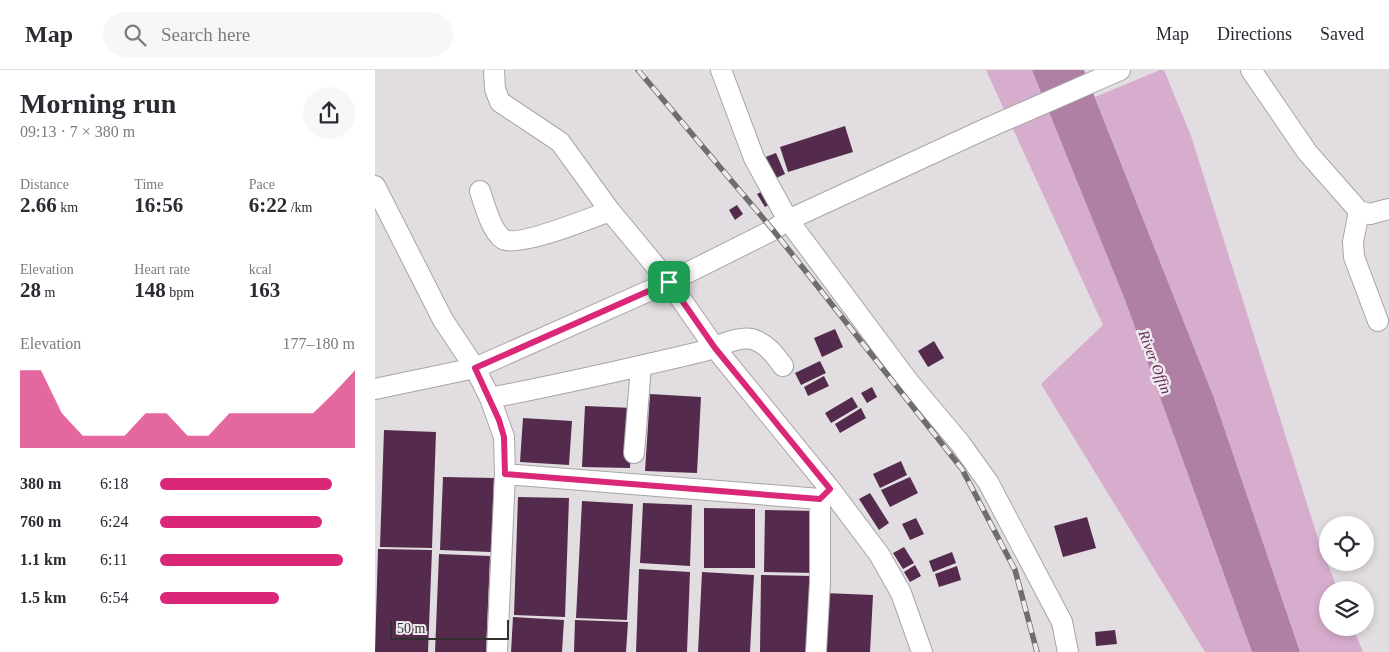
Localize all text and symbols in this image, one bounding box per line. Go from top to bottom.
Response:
search box [103,12,453,57]
text: Map [25,21,73,47]
icon: search [121,21,149,49]
text: Search here [161,24,250,45]
text: Map [1156,24,1189,44]
text: Directions [1217,24,1292,44]
text: Saved [1320,24,1364,44]
button: share [303,87,355,139]
text: Morning run [20,88,176,119]
text: 09:13 · 7 × 380 m [20,123,135,140]
text: Distance [20,177,69,192]
text: Time [134,177,163,192]
text: Pace [249,177,275,192]
text: 2.66 [20,193,57,217]
text: 16:56 [134,193,183,217]
text: 6:22 [249,193,287,217]
text: km [57,200,78,215]
text: /km [287,200,312,215]
pin [648,261,690,303]
text: Elevation [20,262,74,277]
text: Heart rate [134,262,190,277]
text: kcal [249,262,272,277]
icon: arrive [655,268,683,296]
text: 28 [20,278,41,302]
text: 148 [134,278,166,302]
text: 163 [249,278,280,302]
text: m [41,285,55,300]
text: bpm [166,285,194,300]
water label: River Offin [1135,327,1174,396]
text: Elevation [20,335,81,352]
text: 177–180 m [283,335,355,352]
text: 380 m [20,475,61,492]
text: 6:18 [100,475,128,492]
text: 760 m [20,513,61,530]
text: 6:24 [100,513,128,530]
map controls [1319,516,1374,636]
button: locate [1319,516,1374,571]
text: 1.1 km [20,551,66,568]
text: 6:11 [100,551,128,568]
button: layers [1319,581,1374,636]
text: 1.5 km [20,589,66,606]
text: 6:54 [100,589,128,606]
scale bar [390,617,509,640]
text: 50 m [397,621,425,636]

